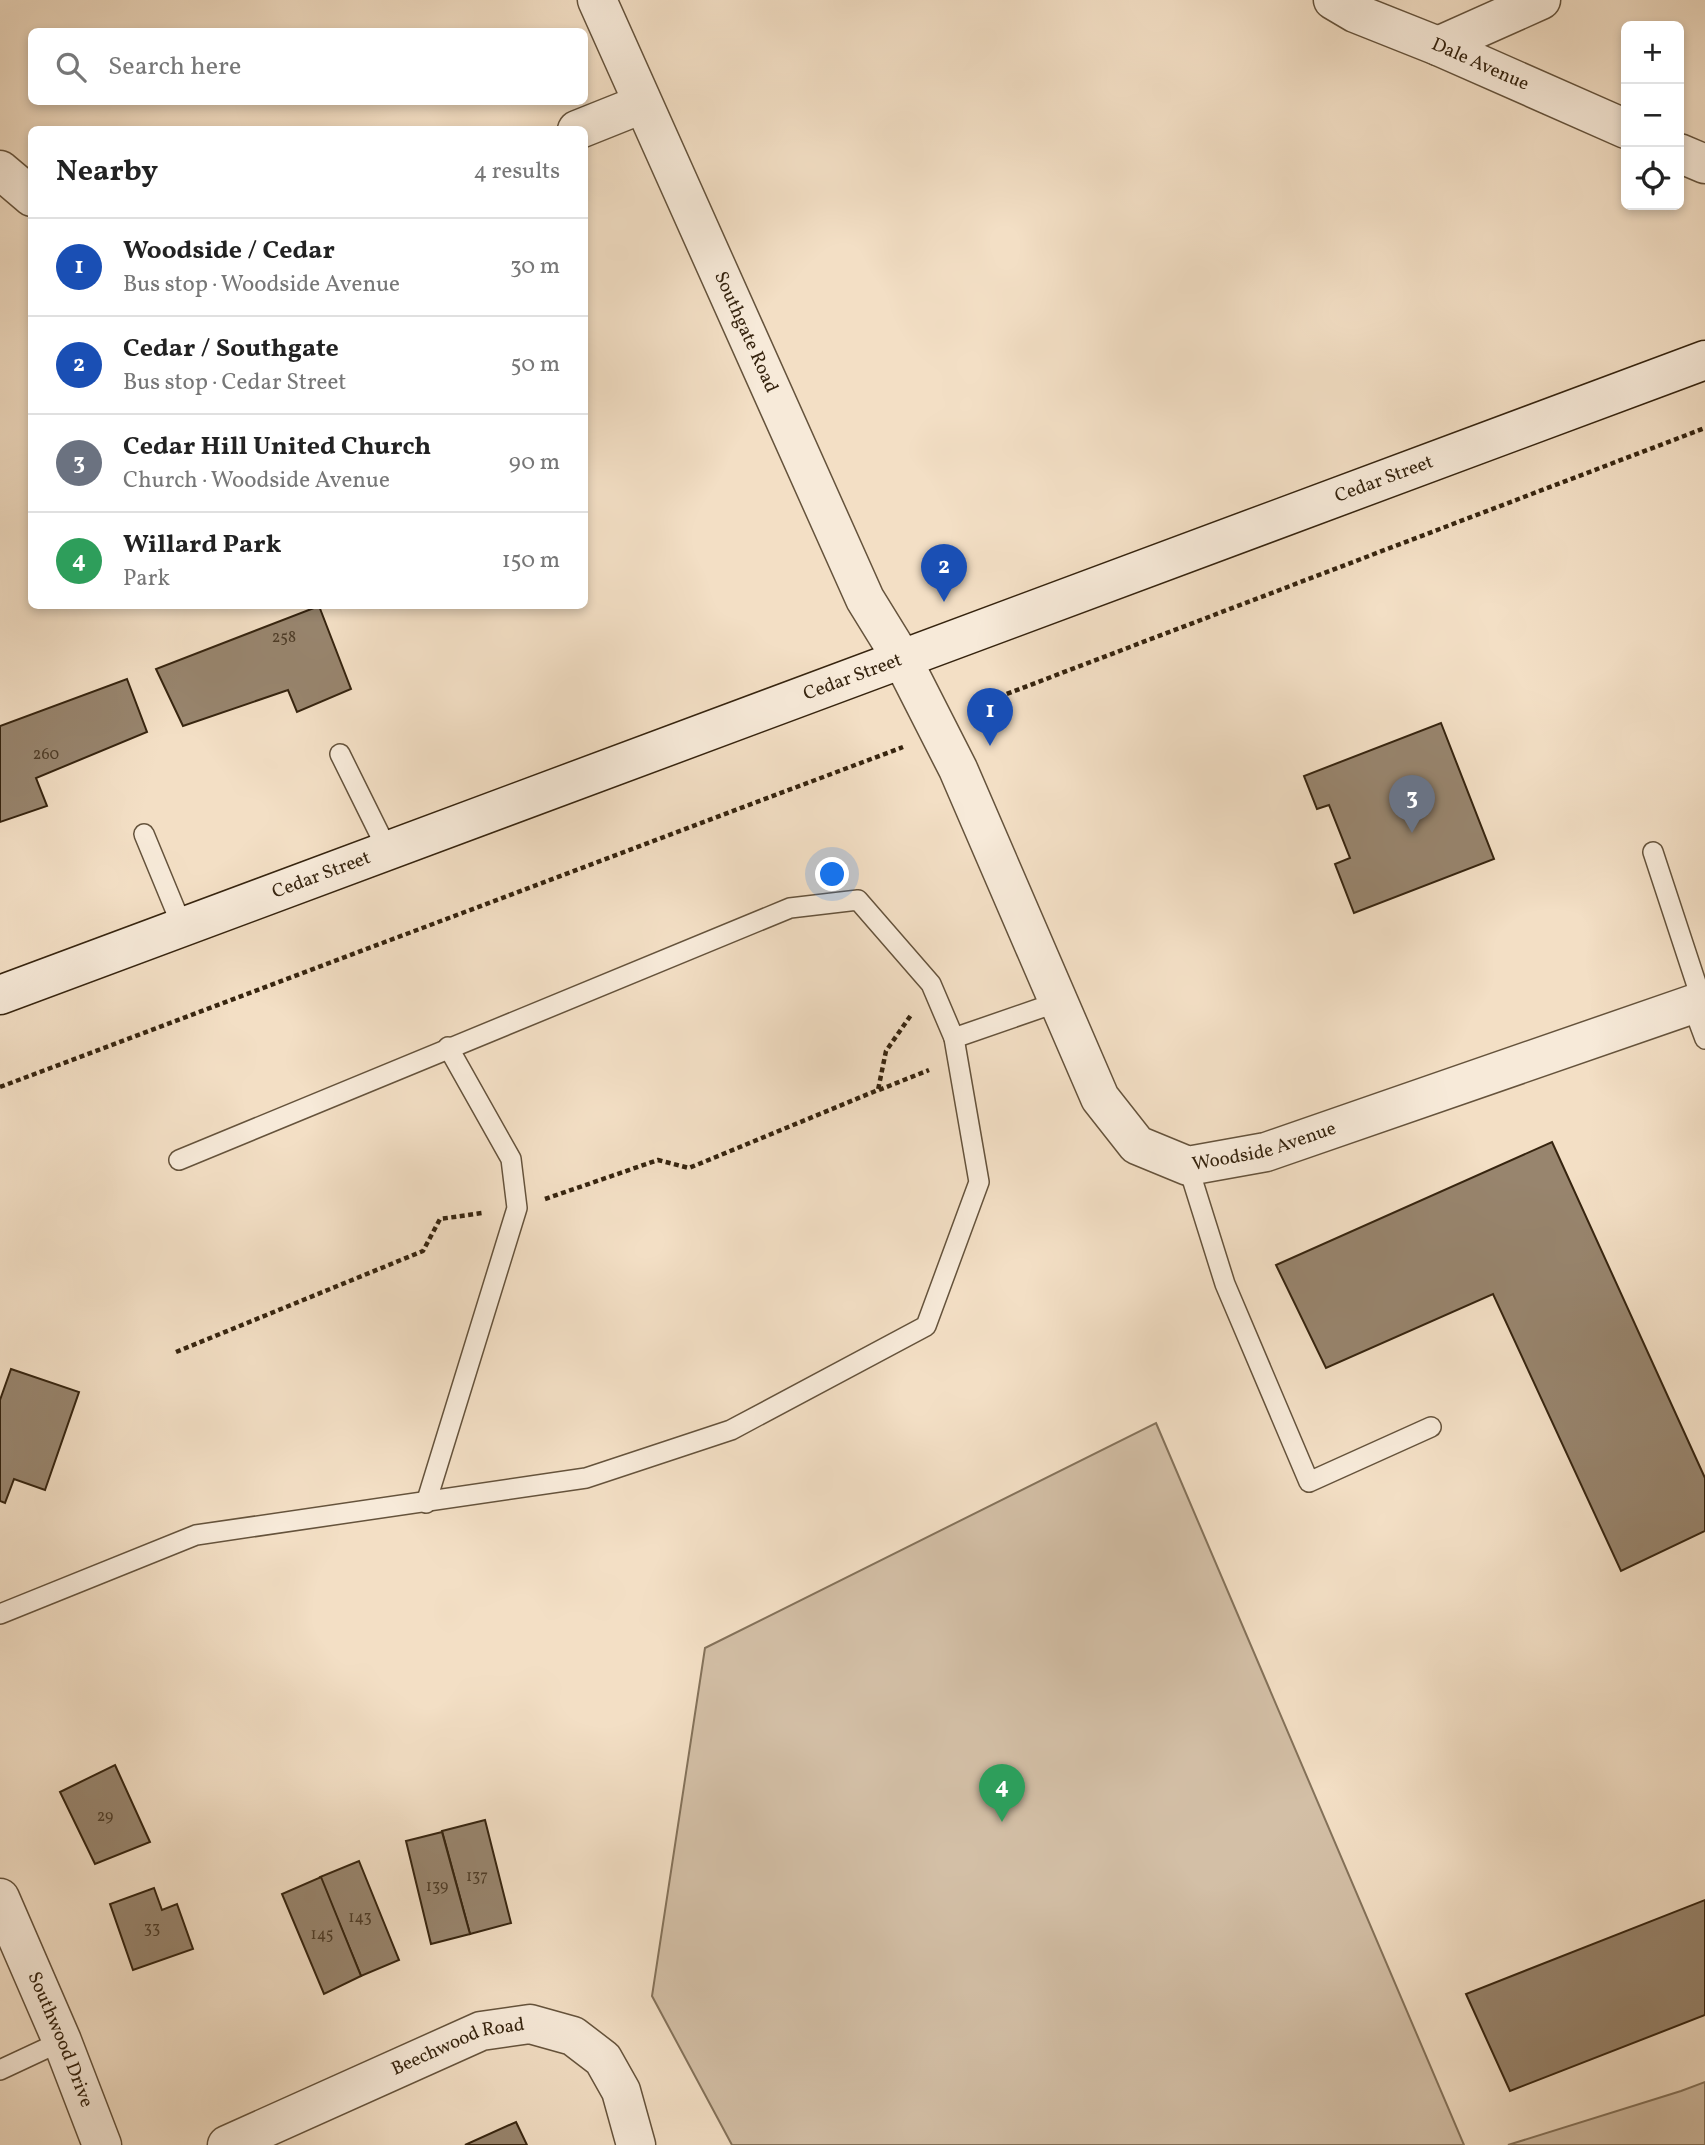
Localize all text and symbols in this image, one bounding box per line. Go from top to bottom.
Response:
map controls [1621,21,1684,210]
button: + [1621,21,1684,84]
search box [28,28,588,105]
street label: Dale Avenue [1427,32,1533,98]
icon: search [52,48,90,86]
text: Search here [108,49,241,85]
button: − [1621,84,1684,147]
button: locate [1621,147,1684,210]
text: Nearby [56,151,158,193]
text: 4 results [474,156,560,188]
text: Woodside / Cedar [123,233,335,269]
text: 1 [74,251,84,283]
text: 30 m [510,251,560,283]
street label: Southgate Road [707,267,784,397]
text: Bus stop · Woodside Avenue [123,269,400,301]
text: Cedar / Southgate [123,331,339,367]
text: 2 [73,349,85,381]
text: 50 m [511,349,560,381]
text: Bus stop · Cedar Street [123,367,346,399]
text: Cedar Hill United Church [123,429,431,465]
text: 3 [73,447,85,479]
text: 90 m [509,447,560,479]
street label: Cedar Street [1331,449,1437,510]
text: Church · Woodside Avenue [123,465,390,497]
text: Willard Park [123,527,281,563]
pin: 2 [921,544,967,602]
text: 4 [72,545,86,577]
text: 150 m [502,545,560,577]
text: Park [123,563,170,595]
house number: 258 [272,627,296,649]
street label: Cedar Street [800,647,906,708]
pin: 1 [967,688,1013,746]
house number: 260 [33,744,59,766]
pin: 3 [1389,775,1435,833]
street label: Cedar Street [269,845,375,905]
your location [815,857,849,891]
street label: Woodside Avenue [1190,1116,1340,1178]
pin: 4 [979,1764,1025,1822]
house number: 29 [97,1806,113,1828]
house number: 137 [466,1866,488,1888]
house number: 139 [426,1876,448,1898]
house number: 143 [348,1907,372,1929]
house number: 33 [144,1918,160,1940]
house number: 145 [311,1924,333,1946]
street label: Southwood Drive [21,1968,99,2111]
street label: Beechwood Road [387,2012,526,2082]

